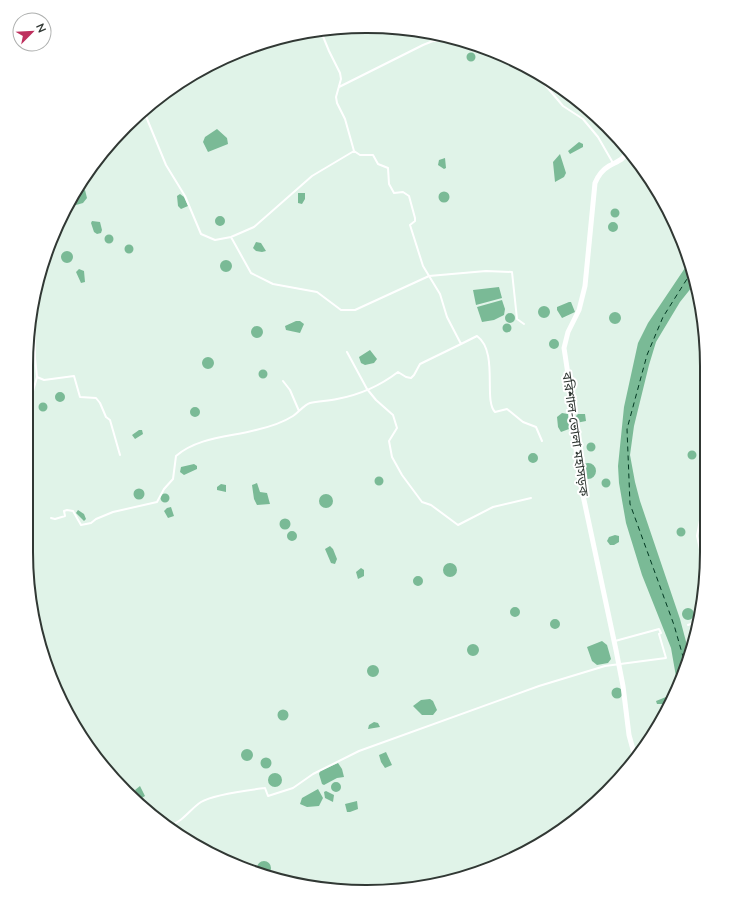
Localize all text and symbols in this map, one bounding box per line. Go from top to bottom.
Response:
north arrow [12,12,52,52]
text: N [34,21,49,34]
street label: বরিশাল-ভোলা মহাসড়ক [559,370,593,498]

